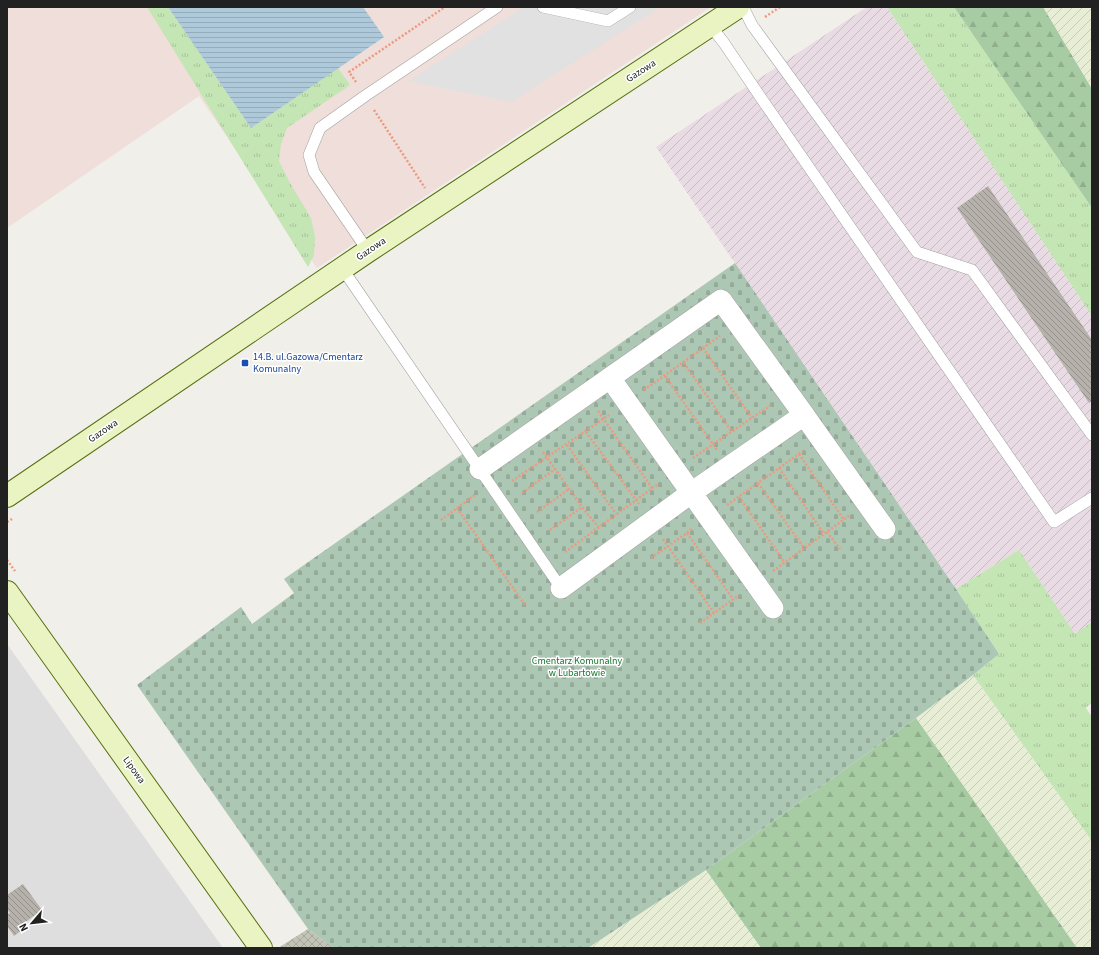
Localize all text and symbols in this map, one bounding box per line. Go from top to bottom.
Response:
street label: Gazowa [623,56,659,86]
street label: Gazowa [353,234,389,264]
place label: 14.B. ul.Gazowa/Cmentarz Komunalny [253,350,363,376]
marker: 14.B. ul.Gazowa/Cmentarz Komunalny [240,358,250,368]
street label: Gazowa [85,416,121,446]
park label: Cmentarz Komunalny w Lubartowie [532,654,623,680]
street label: Lipowa [119,754,149,786]
north arrow [12,903,52,943]
text: N [15,921,32,934]

